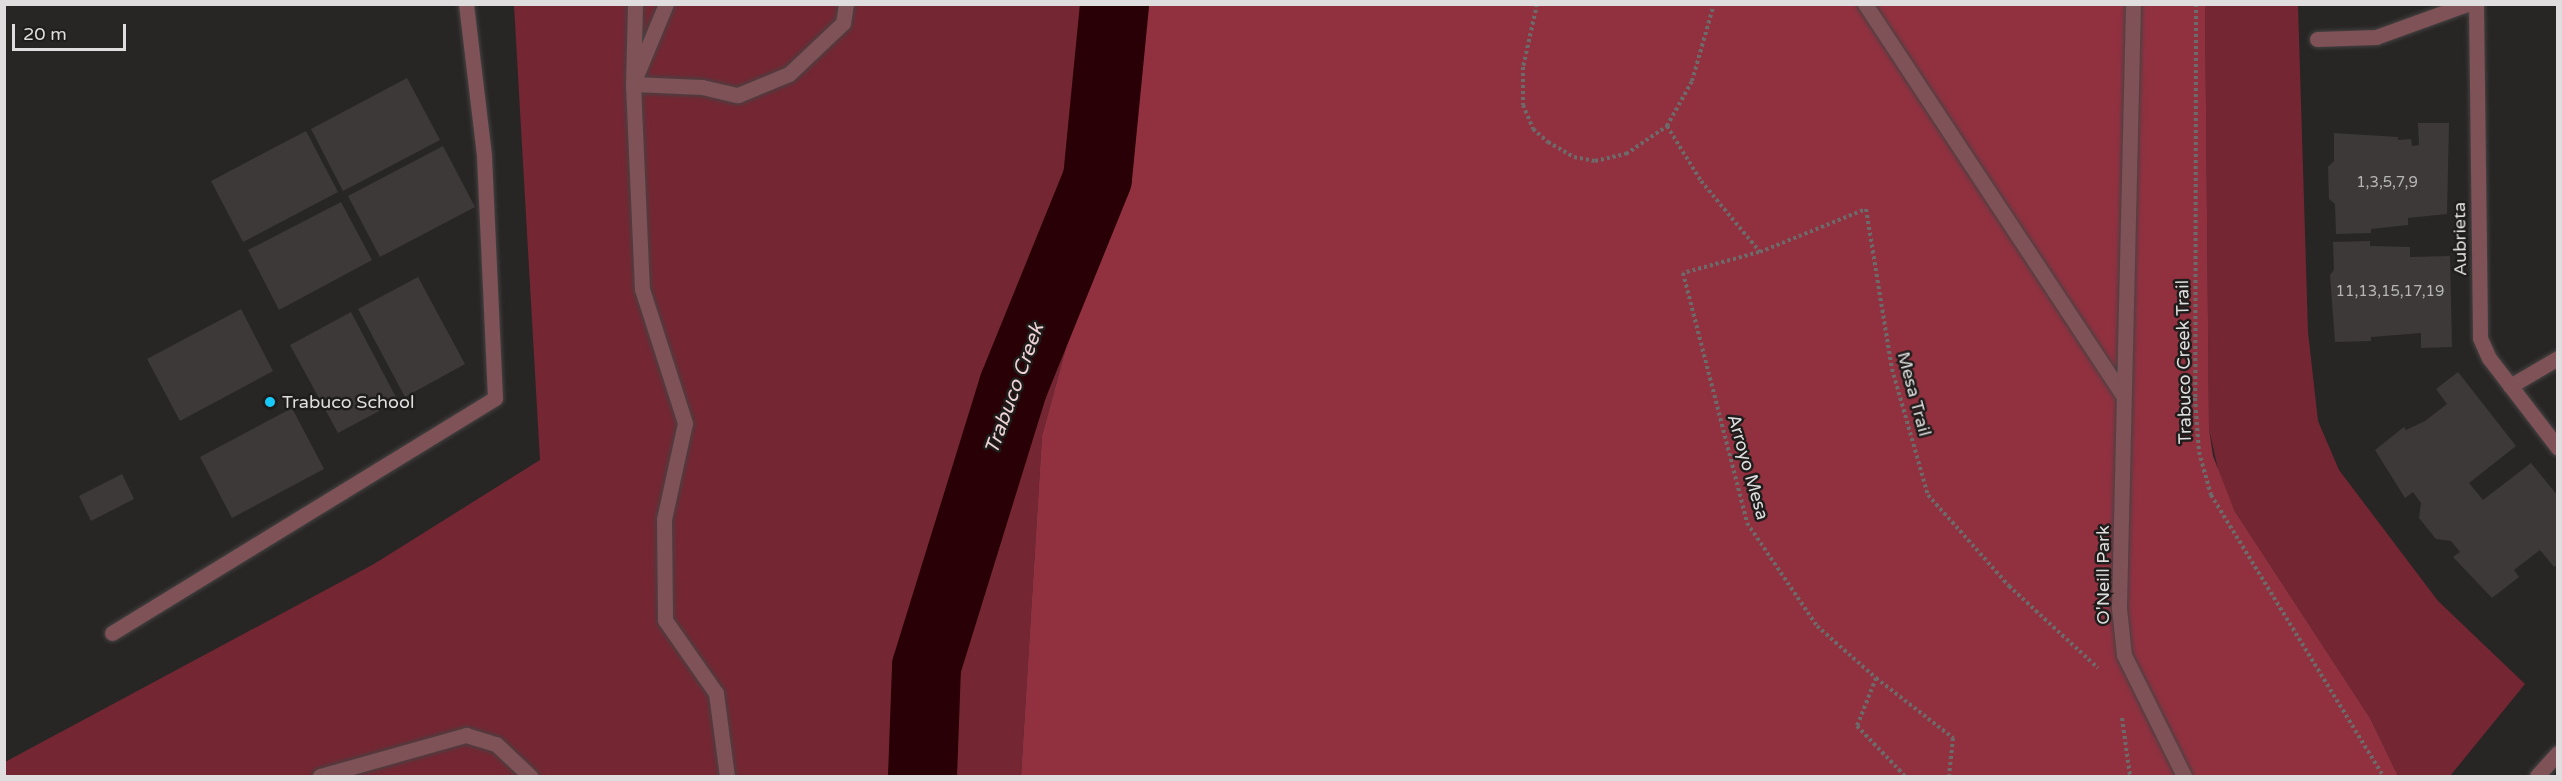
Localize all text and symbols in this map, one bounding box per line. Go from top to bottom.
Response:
scale bar [15,12,129,50]
text: 20 m [23,23,67,45]
house number: 1,3,5,7,9 [2356,174,2418,192]
street label: Aubrieta [2449,202,2471,276]
street label: Trabuco Creek Trail [2172,280,2196,444]
house number: 11,13,15,17,19 [2336,283,2444,301]
water label: Trabuco Creek [980,320,1050,458]
street label: Mesa Trail [1892,349,1936,439]
place label: Trabuco School [282,391,414,413]
marker: Trabuco School [263,395,277,409]
street label: Arroyo Mesa [1723,412,1773,522]
street label: O'Neill Park [2092,525,2114,625]

